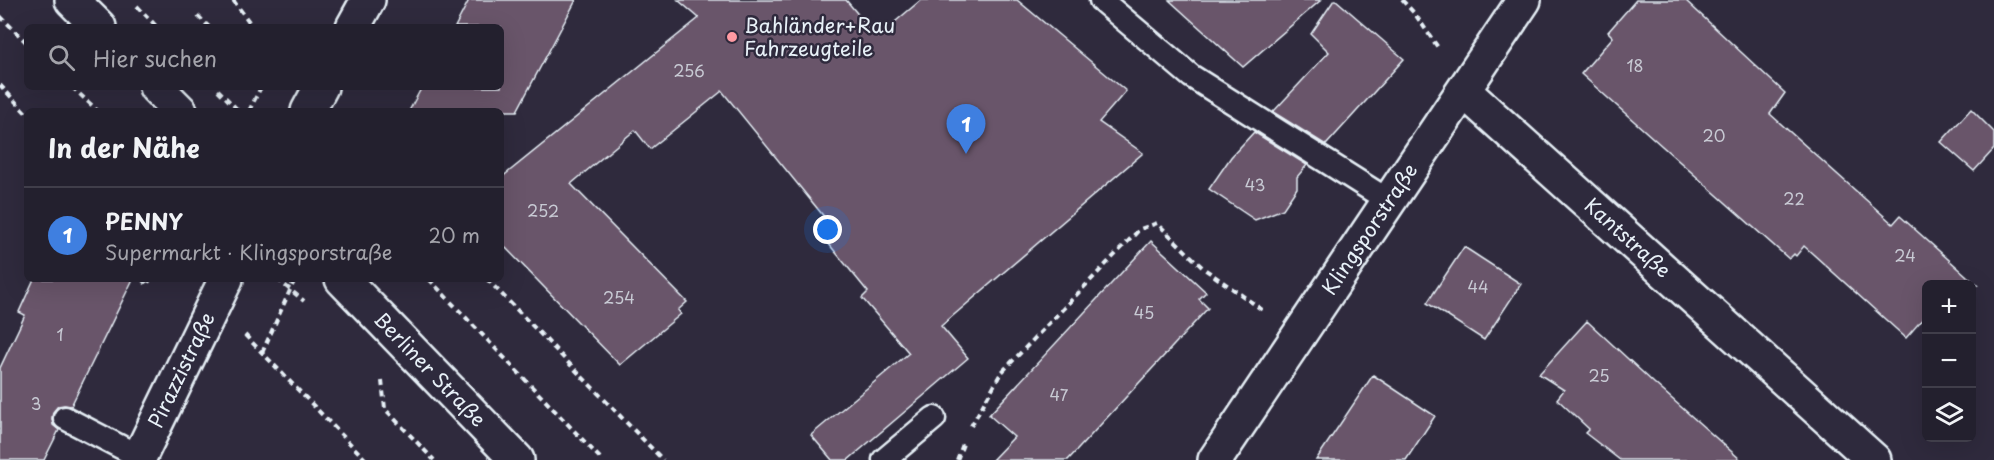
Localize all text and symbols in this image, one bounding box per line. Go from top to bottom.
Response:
place label: Bahländer+Rau Fahrzeugteile [744,10,895,63]
search box [24,24,504,90]
marker: Bahländer+Rau Fahrzeugteile [725,30,739,44]
icon: search [45,41,78,74]
text: Hier suchen [93,41,217,74]
house number: 18 [1626,53,1644,77]
house number: 256 [673,58,705,82]
pin: 1 [946,104,986,154]
house number: 20 [1703,123,1725,147]
text: In der Nähe [48,128,200,167]
street label: Klingsporstraße [1314,157,1424,301]
house number: 43 [1245,172,1265,196]
house number: 22 [1783,186,1805,210]
street label: Kantstraße [1578,190,1678,284]
house number: 252 [527,198,559,222]
text: PENNY [105,204,183,237]
your location [813,215,842,244]
text: 1 [63,220,72,250]
text: 20 m [428,220,480,250]
text: Supermarkt · Klingsporstraße [105,237,392,267]
house number: 24 [1894,243,1916,267]
house number: 44 [1467,274,1489,298]
map controls [1922,280,1976,442]
button: + [1922,280,1976,334]
house number: 254 [603,285,635,309]
house number: 45 [1134,300,1154,324]
street label: Berliner Straße [367,305,493,433]
street label: Pirazzistraße [140,307,222,432]
house number: 1 [56,322,64,346]
button: − [1922,334,1976,388]
house number: 25 [1588,363,1610,387]
house number: 47 [1050,382,1069,406]
button: layers [1922,388,1976,442]
house number: 3 [31,391,41,415]

